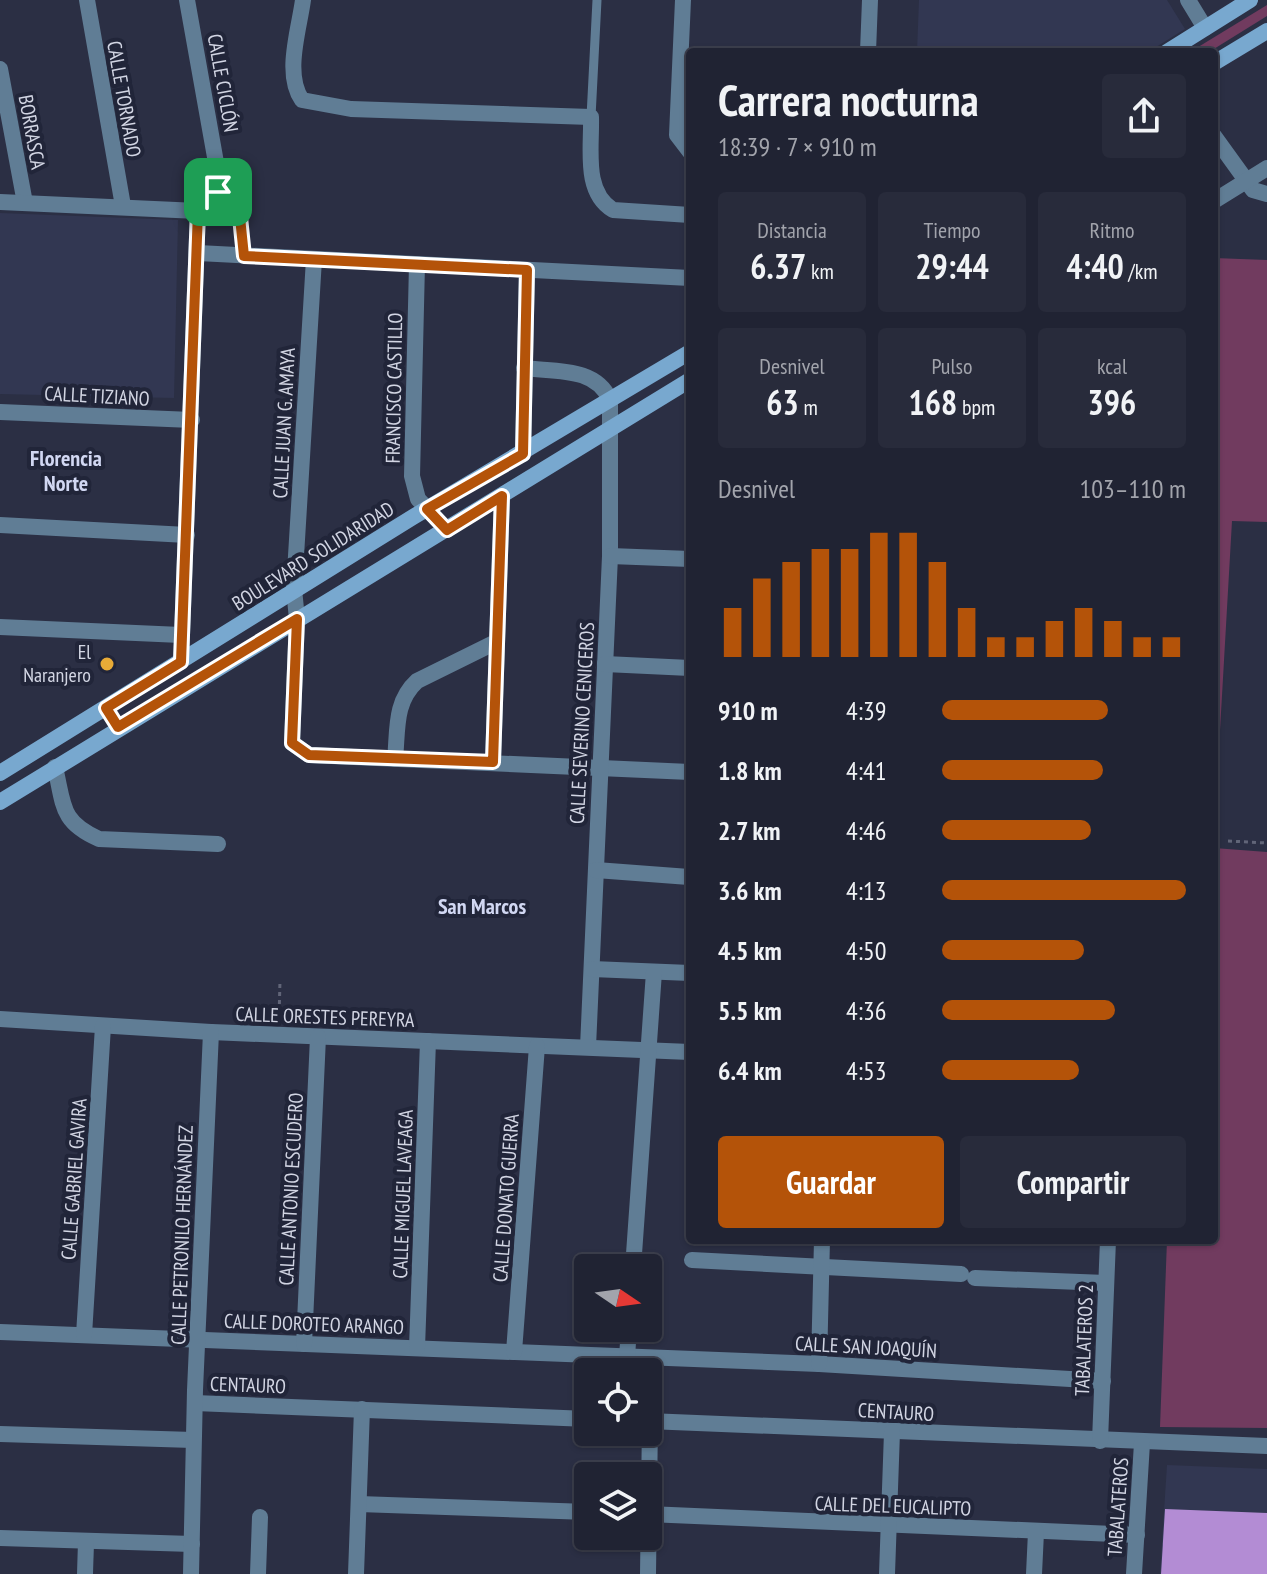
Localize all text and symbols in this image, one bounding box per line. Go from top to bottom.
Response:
street label: CALLE CICLÓN [202,32,244,134]
street label: CALLE TORNADO [101,39,147,159]
text: Carrera nocturna [718,71,979,128]
button: share [1102,74,1186,158]
street label: BORRASCA [13,93,51,172]
text: 18:39 · 7 × 910 m [718,130,877,163]
pin [184,158,252,226]
icon: arrive [196,170,240,214]
text: Distancia [757,216,827,244]
text: Tiempo [923,216,981,244]
text: Ritmo [1089,216,1135,244]
text: 6.37 [750,244,806,288]
text: 29:44 [915,244,989,288]
text: 4:40 [1066,244,1124,288]
text: km [806,257,834,285]
text: /km [1124,257,1158,285]
street label: FRANCISCO CASTILLO [380,312,408,464]
street label: CALLE JUAN G. AMAYA [267,346,301,499]
text: Desnivel [759,352,825,380]
text: Pulso [932,352,972,380]
text: kcal [1097,352,1127,380]
street label: CALLE TIZIANO [44,380,150,412]
text: 63 [766,380,799,424]
text: 168 [909,380,957,424]
text: 396 [1088,380,1136,424]
text: m [799,393,818,421]
text: bpm [957,393,995,421]
district label: Florencia Norte [30,444,102,497]
text: Desnivel [718,472,795,505]
text: 103–110 m [1080,472,1186,505]
street label: BOULEVARD SOLIDARIDAD [227,496,399,616]
street label: CALLE SEVERINO CENICEROS [564,621,600,825]
place label: El Naranjero [23,639,91,688]
marker: El Naranjero [98,655,116,673]
text: 910 m [718,694,778,727]
text: 4:39 [846,694,886,727]
text: 1.8 km [718,754,782,787]
text: 4:41 [846,754,886,787]
text: 2.7 km [718,814,781,847]
text: 4:46 [846,814,886,847]
text: 3.6 km [718,874,782,907]
text: 4:13 [846,874,886,907]
district label: San Marcos [438,892,526,920]
text: 4.5 km [718,934,782,967]
text: 4:50 [846,934,886,967]
text: 5.5 km [718,994,782,1027]
text: 4:36 [846,994,886,1027]
street label: CALLE ORESTES PEREYRA [235,1001,415,1033]
text: 6.4 km [718,1054,782,1087]
text: 4:53 [846,1054,886,1087]
street label: CALLE ANTONIO ESCUDERO [273,1092,309,1286]
street label: CALLE GABRIEL GAVIRA [55,1097,93,1261]
street label: CALLE MIGUEL LAVEAGA [387,1109,419,1279]
street label: CALLE DONATO GUERRA [487,1112,525,1283]
street label: CALLE PETRONILO HERNÁNDEZ [165,1125,199,1345]
button: Guardar [718,1136,944,1228]
button: Compartir [960,1136,1186,1228]
north arrow [574,1254,662,1342]
map controls [574,1254,662,1550]
street label: TABALATEROS 2 [1069,1283,1099,1397]
street label: CALLE DOROTEO ARANGO [224,1308,404,1340]
street label: CALLE SAN JOAQUÍN [795,1330,937,1364]
button: locate [574,1358,662,1446]
street label: CENTAURO [209,1371,287,1399]
street label: CENTAURO [857,1397,935,1427]
street label: TABALATEROS [1102,1457,1134,1557]
button: layers [574,1462,662,1550]
street label: CALLE DEL EUCALIPTO [814,1490,972,1522]

